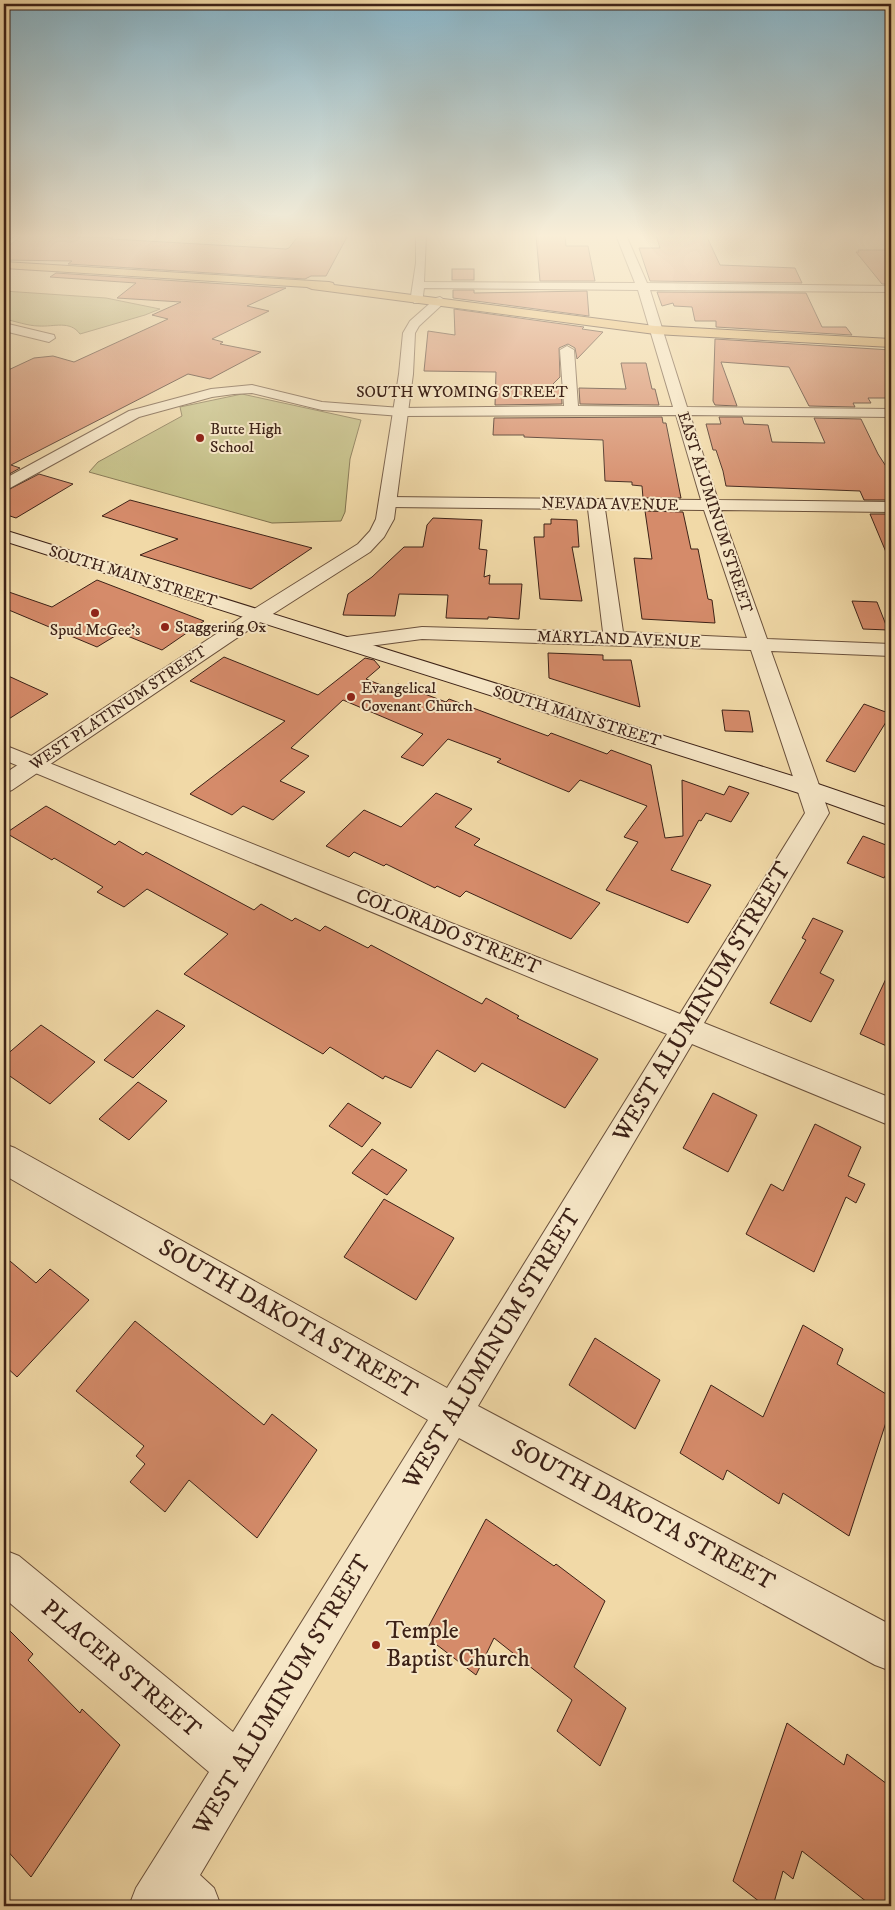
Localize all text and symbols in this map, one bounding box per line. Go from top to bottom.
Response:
street label: SOUTH WYOMING STREET [356,382,568,402]
street label: EAST ALUMINUM STREET [673,409,757,615]
place label: Butte High School [210,419,283,457]
marker: Butte High School [194,432,206,444]
street label: NEVADA AVENUE [541,493,679,515]
street label: SOUTH MAIN STREET [46,541,220,611]
marker: Spud McGee's [89,607,101,619]
place label: Staggering Ox [175,617,267,637]
place label: Spud McGee's [50,620,140,640]
marker: Staggering Ox [159,621,171,633]
street label: MARYLAND AVENUE [537,626,701,652]
street label: WEST PLATINUM STREET [25,641,210,775]
place label: Evangelical Covenant Church [361,678,473,716]
street label: SOUTH MAIN STREET [490,681,664,751]
marker: Evangelical Covenant Church [345,691,357,703]
street label: WEST ALUMINUM STREET [606,856,798,1149]
street label: COLORADO STREET [352,883,544,981]
street label: WEST ALUMINUM STREET [396,1203,588,1496]
street label: SOUTH DAKOTA STREET [153,1232,423,1406]
street label: SOUTH DAKOTA STREET [506,1433,780,1597]
street label: WEST ALUMINUM STREET [186,1549,378,1842]
street label: PLACER STREET [35,1593,207,1745]
place label: Temple Baptist Church [386,1616,530,1674]
marker: Temple Baptist Church [370,1639,382,1651]

